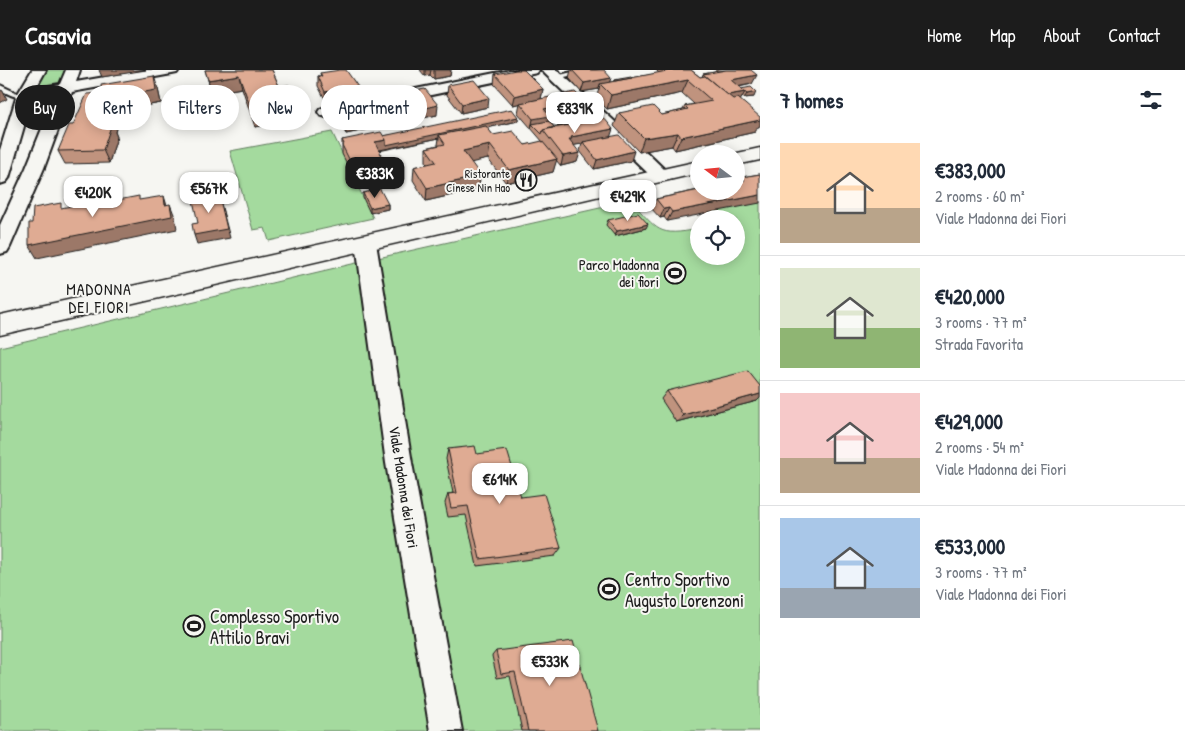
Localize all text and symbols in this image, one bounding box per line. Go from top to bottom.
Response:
text: Casavia [25,19,91,51]
text: Home [927,23,962,48]
text: Map [990,23,1015,48]
text: About [1043,23,1080,48]
text: Contact [1108,23,1160,48]
chip: Buy [15,85,75,130]
chip: Rent [85,85,151,130]
chip: Filters [161,85,239,130]
chip: New [249,85,311,130]
chip: Apartment [321,85,427,130]
text: 7 homes [780,86,843,115]
icon: filters [1137,86,1165,114]
pin: €839K [540,92,610,134]
text: €839K [557,97,593,119]
north arrow [690,145,745,200]
map controls [690,145,745,265]
pin: €383K [340,156,410,199]
text: €383,000 [935,156,1005,185]
text: €383K [356,162,394,184]
icon: home [820,163,880,223]
place label: Ristorante Cinese Nin Hao [446,165,510,196]
restaurant icon: Ristorante Cinese Nin Hao [514,168,538,192]
pin: €567K [174,172,244,214]
pin: €420K [58,176,128,218]
text: €567K [190,177,228,199]
pin: €429K [593,180,663,222]
text: €420K [75,181,111,203]
text: €429K [610,185,646,207]
text: 2 rooms · 60 m² [935,185,1025,207]
text: Viale Madonna dei Fiori [935,207,1067,229]
button: locate [690,210,745,265]
place label: Parco Madonna dei fiori [579,254,659,292]
sports icon: Parco Madonna dei fiori [663,261,687,285]
district label: MADONNA DEI FIORI [66,278,132,318]
text: €420,000 [935,282,1005,311]
icon: home [820,288,880,348]
text: 3 rooms · 77 m² [935,311,1027,333]
text: Strada Favorita [935,333,1023,355]
text: €429,000 [935,407,1003,436]
icon: home [820,413,880,473]
street label: Viale Madonna dei Fiori [384,424,424,550]
text: 2 rooms · 54 m² [935,436,1024,458]
text: Viale Madonna dei Fiori [935,458,1067,480]
pin: €614K [465,462,535,505]
text: €614K [483,468,517,490]
text: €533,000 [935,532,1005,561]
icon: home [820,538,880,598]
text: 3 rooms · 77 m² [935,561,1027,583]
place label: Centro Sportivo Augusto Lorenzoni [625,567,744,613]
sports icon: Centro Sportivo Augusto Lorenzoni [597,577,621,601]
text: Viale Madonna dei Fiori [935,583,1067,605]
place label: Complesso Sportivo Attilio Bravi [210,604,339,650]
sports icon: Complesso Sportivo Attilio Bravi [182,614,206,638]
pin: €533K [515,644,585,687]
text: €533K [531,650,569,672]

